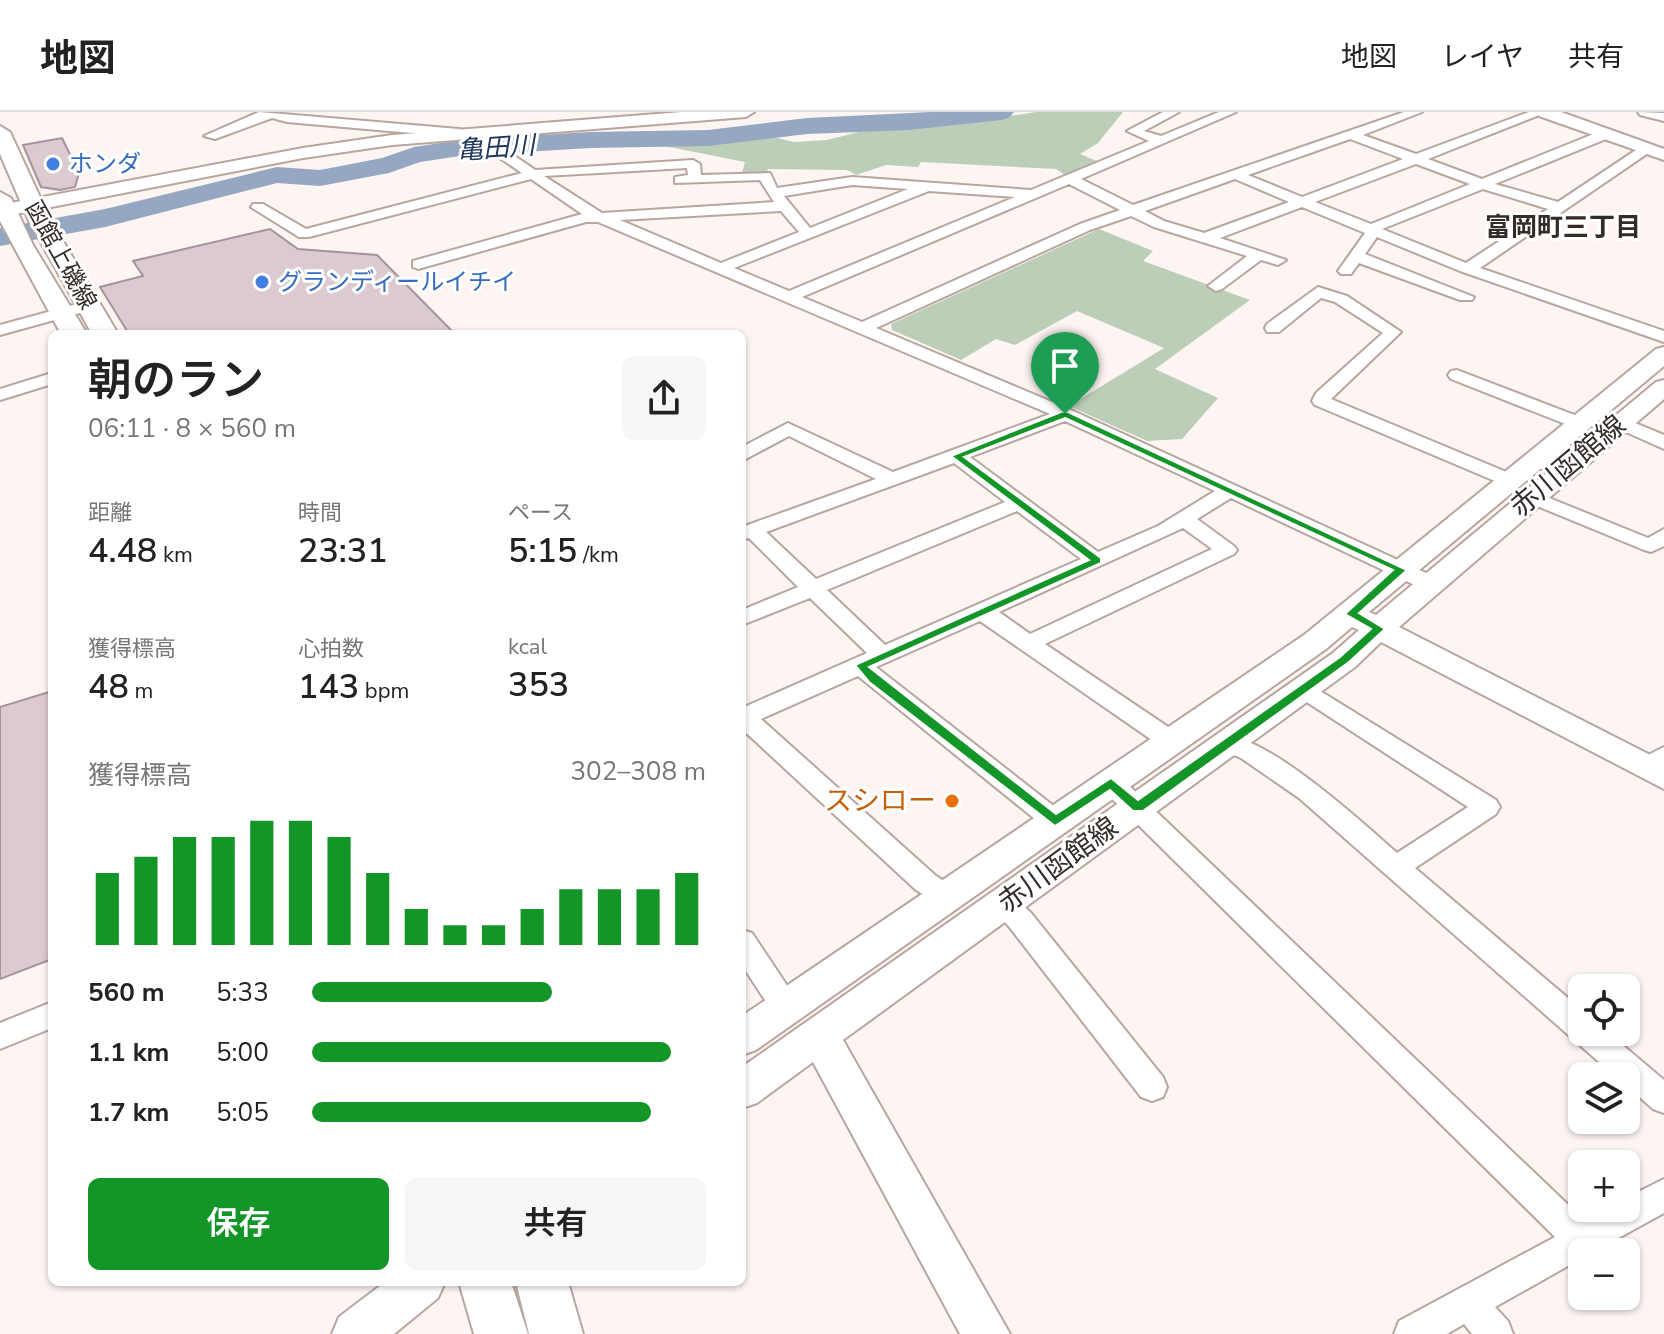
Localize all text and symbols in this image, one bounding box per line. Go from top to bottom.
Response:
text: 地図 [40,33,116,84]
text: 地図 [1341,38,1397,76]
text: レイヤ [1441,38,1524,76]
text: 共有 [1568,38,1624,76]
water label: 亀田川 [456,128,539,168]
place label: ホンダ [69,148,141,180]
marker: ホンダ [44,155,62,173]
street label: 函館上磯線 [18,195,104,315]
district label: 富岡町三丁目 [1485,210,1641,245]
place label: グランディールイチイ [278,266,516,298]
marker: グランディールイチイ [253,273,271,291]
pin [1031,332,1099,414]
icon: arrive [1043,344,1087,388]
text: 朝のラン [88,351,264,411]
button: share [622,356,706,440]
street label: 赤川函館線 [1502,406,1634,526]
text: 06:11 · 8 × 560 m [88,411,296,446]
text: 距離 [88,498,132,528]
text: 時間 [298,498,342,528]
text: ペース [508,498,573,528]
text: 4.48 [88,528,157,574]
text: 23:31 [298,528,388,574]
text: 5:15 [508,528,577,574]
text: km [157,540,193,570]
text: /km [577,540,619,570]
text: kcal [508,632,547,662]
text: 獲得標高 [88,634,176,664]
text: 心拍数 [298,634,364,664]
text: 353 [508,662,569,708]
text: 48 [88,664,129,710]
text: 143 [298,664,359,710]
text: m [129,676,153,706]
text: bpm [359,676,409,706]
text: 302–308 m [570,754,706,789]
text: 獲得標高 [88,758,192,793]
place label: スシロー [824,782,936,820]
marker: スシロー [943,792,961,810]
street label: 赤川函館線 [990,808,1126,922]
map controls [1568,974,1640,1310]
button: locate [1568,974,1640,1046]
text: 560 m [88,975,165,1010]
text: 5:33 [216,975,269,1010]
text: 1.1 km [88,1035,169,1070]
text: 5:00 [216,1035,269,1070]
button: layers [1568,1062,1640,1134]
text: 1.7 km [88,1095,169,1130]
text: 5:05 [216,1095,269,1130]
button: + [1568,1150,1640,1222]
button: 保存 [88,1178,389,1270]
button: 共有 [405,1178,706,1270]
button: − [1568,1238,1640,1310]

